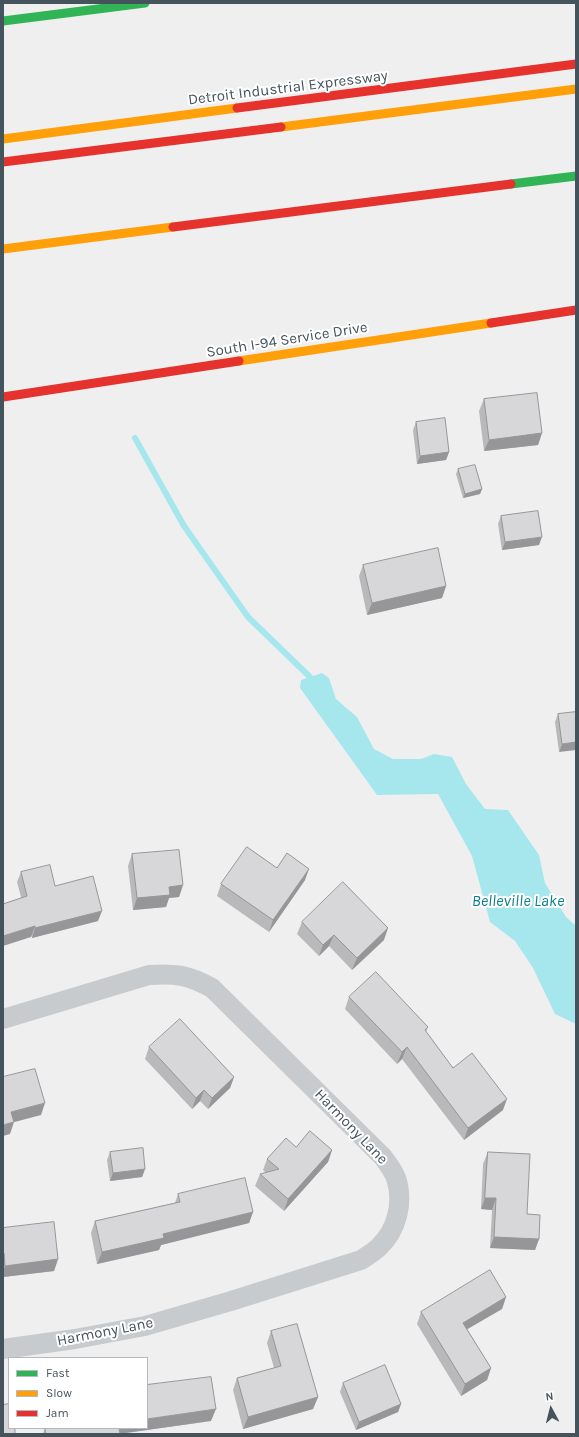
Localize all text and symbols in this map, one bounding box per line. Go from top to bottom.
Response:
street label: Detroit Industrial Expressway [187,67,389,109]
street label: South I-94 Service Drive [205,318,369,362]
water label: Belleville Lake [472,891,564,911]
street label: Harmony Lane [311,1086,391,1168]
street label: Harmony Lane [55,1314,155,1350]
legend [8,1357,148,1429]
text: Fast [46,1366,69,1380]
text: Slow [46,1386,72,1400]
north arrow [531,1389,571,1429]
text: N [545,1390,554,1404]
text: Jam [46,1406,69,1420]

